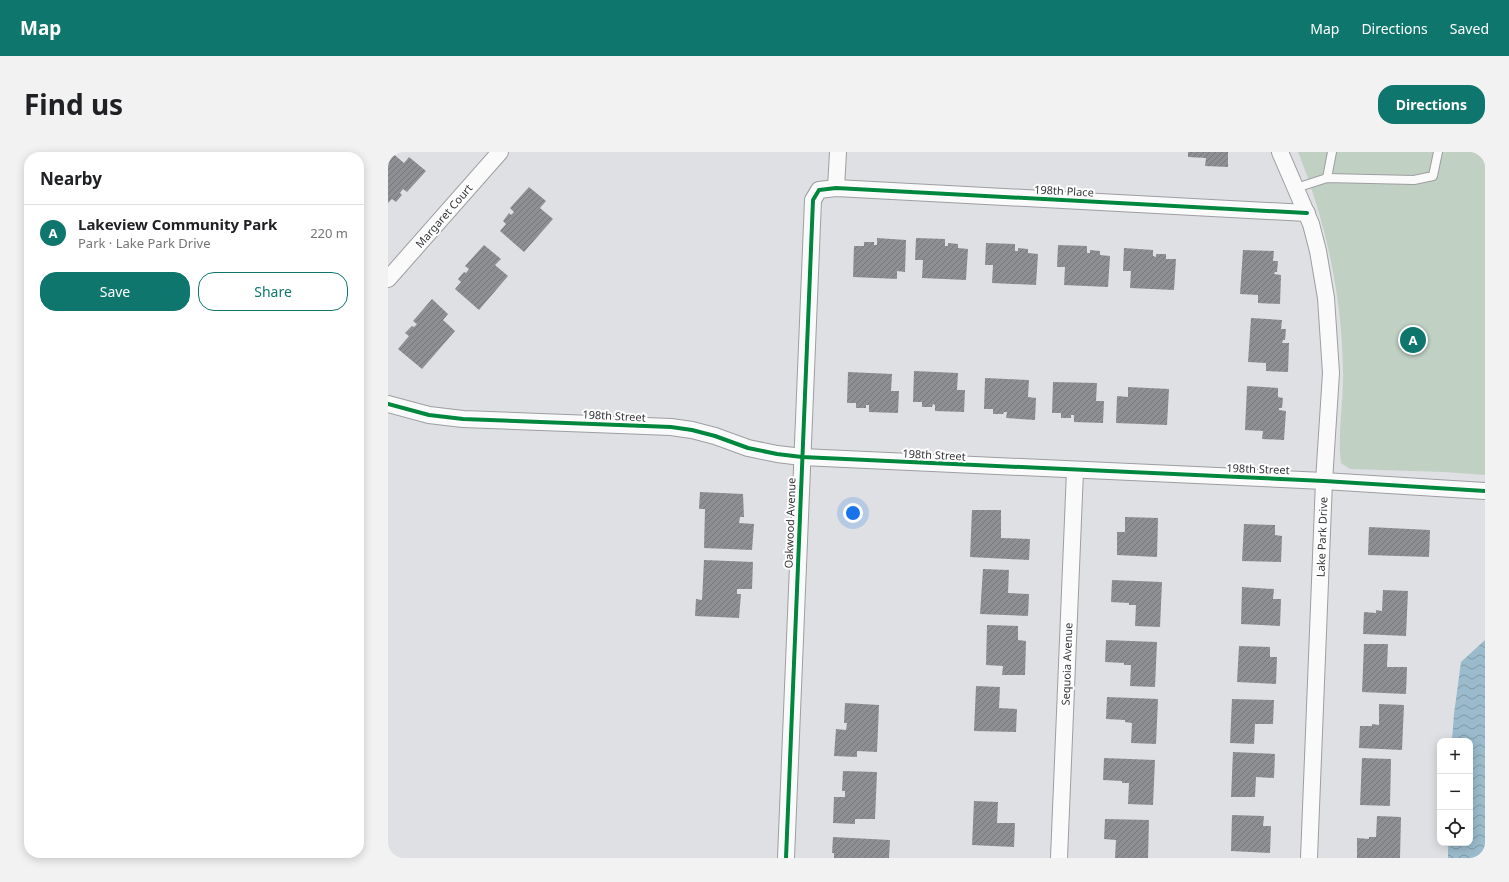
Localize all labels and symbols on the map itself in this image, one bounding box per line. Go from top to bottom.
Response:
street label: Margaret Court [412,181,475,251]
street label: 198th Place [1034,181,1094,200]
pin: A [1400,325,1426,355]
street label: 198th Street [582,406,646,425]
street label: 198th Street [902,445,966,464]
street label: 198th Street [1226,460,1290,477]
street label: Oakwood Avenue [780,477,799,569]
street label: Lake Park Drive [1313,497,1330,577]
your location [843,503,863,523]
street label: Sequoia Avenue [1058,622,1075,706]

